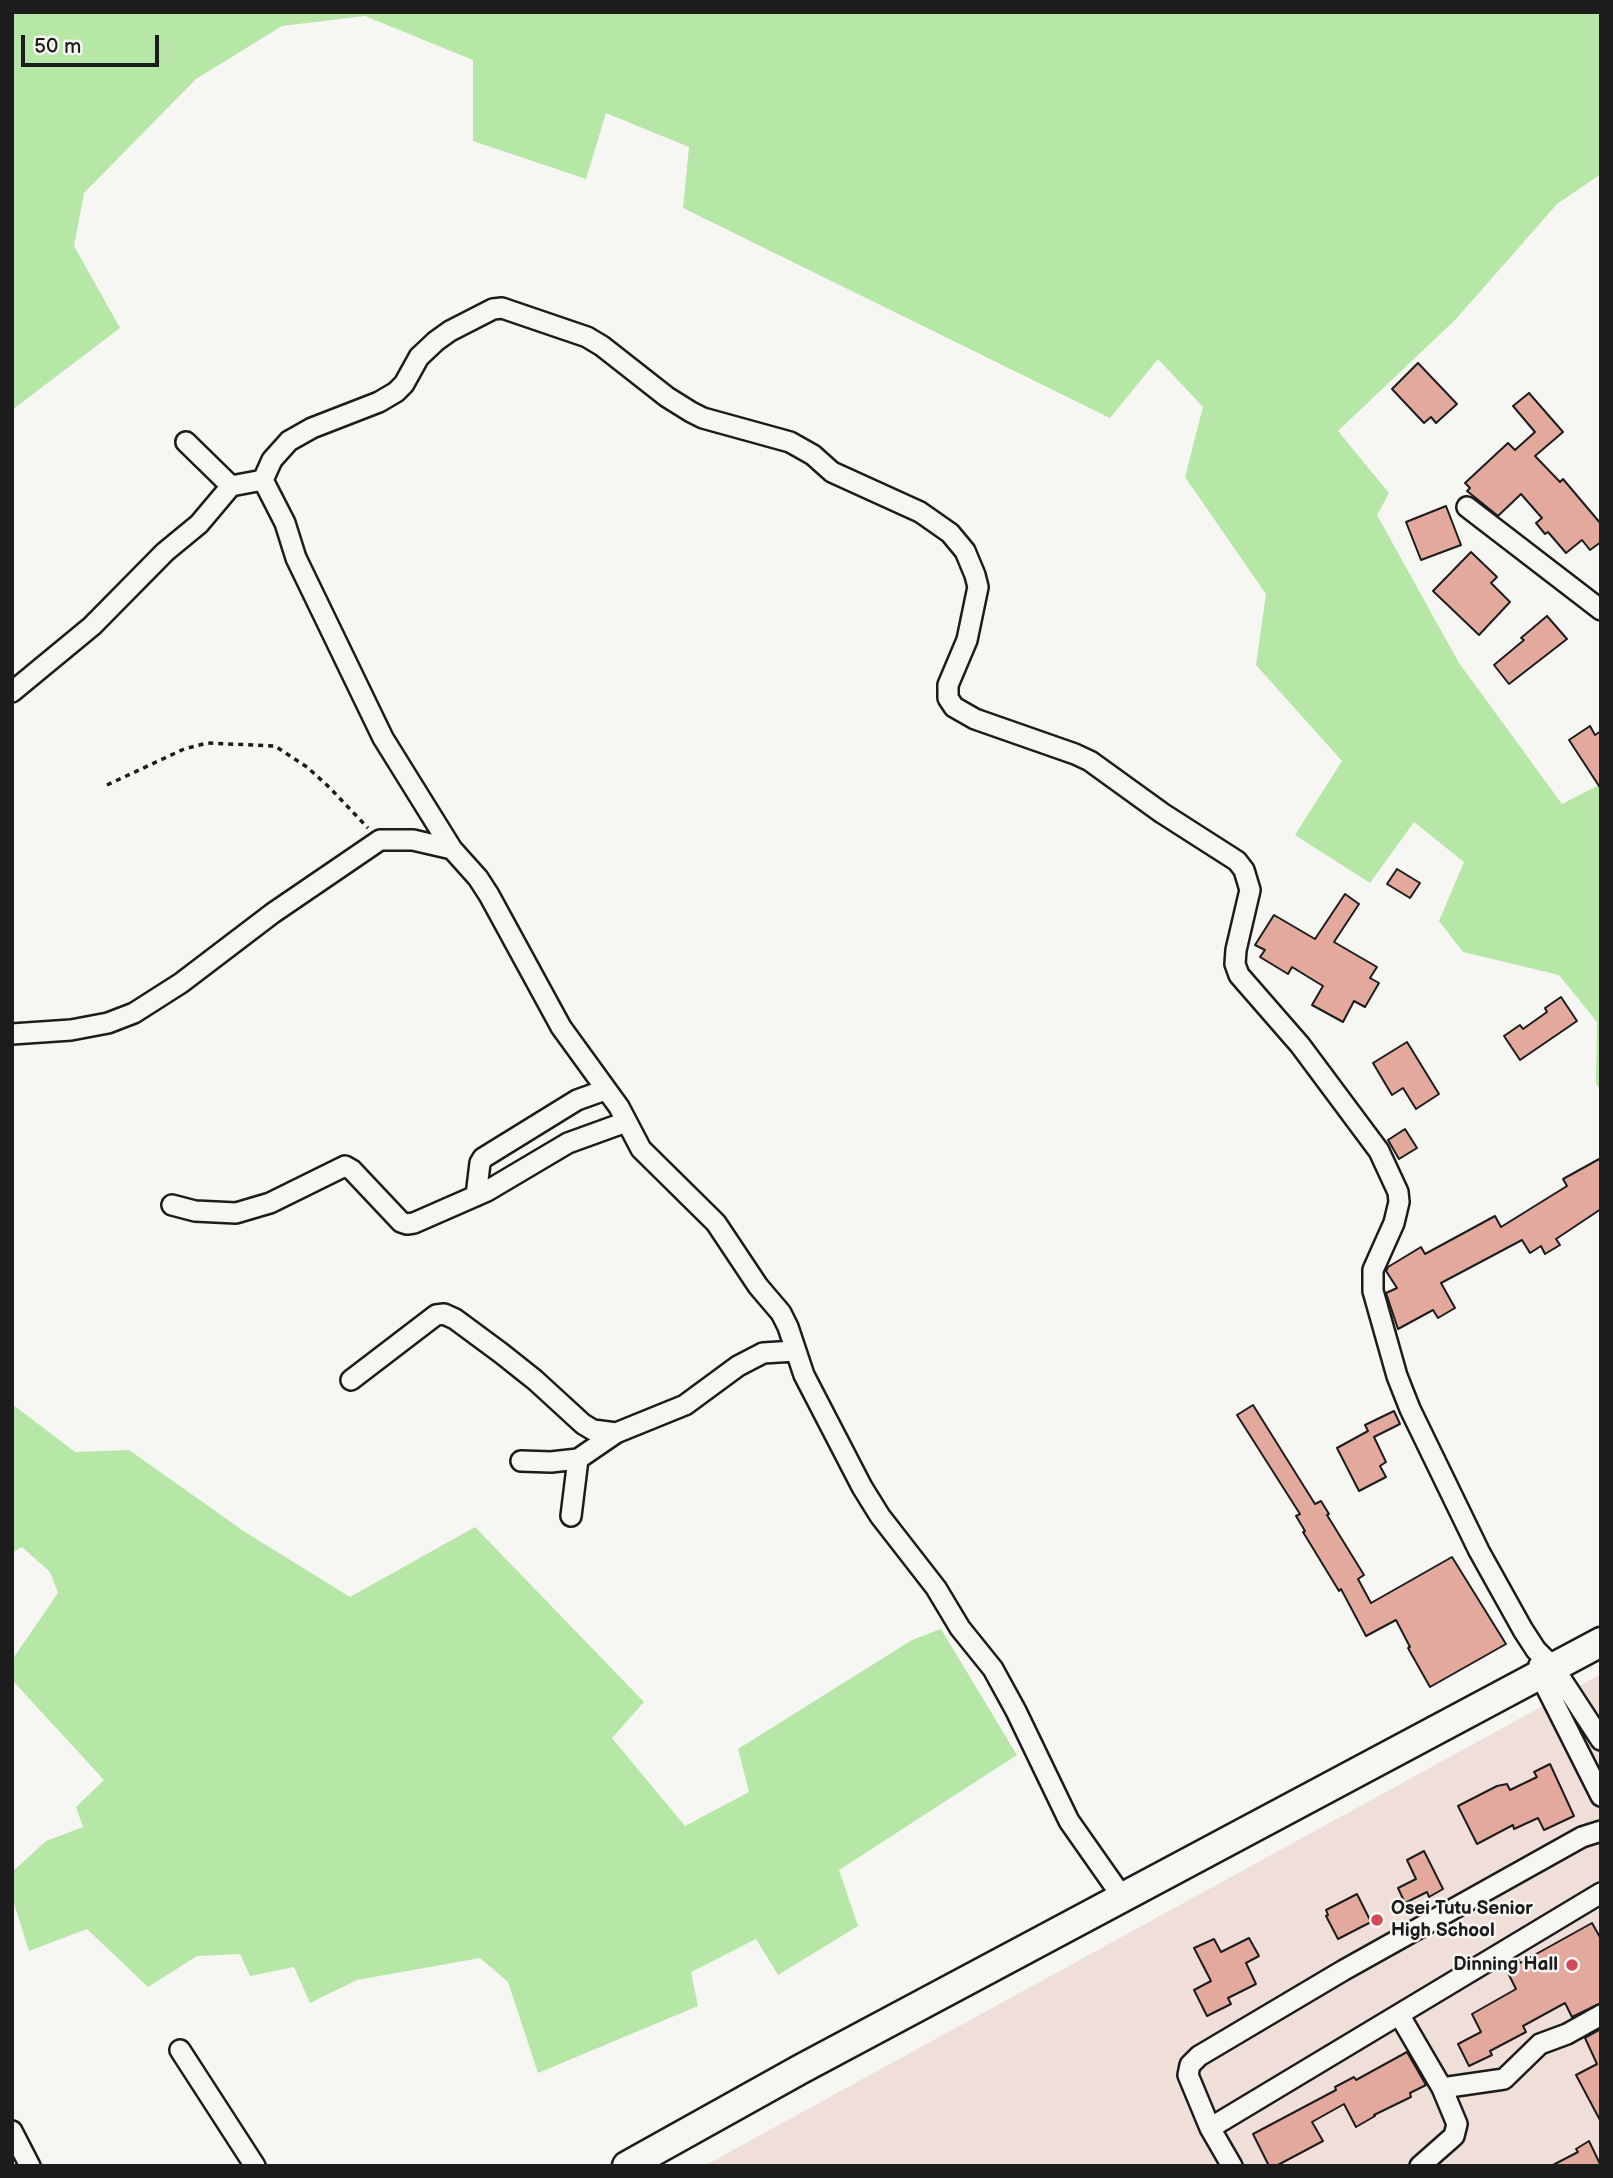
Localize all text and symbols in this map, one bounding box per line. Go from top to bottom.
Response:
scale bar [24,21,163,65]
text: 50 m [34,34,81,59]
place label: Osei Tutu Senior High School [1391,1898,1533,1942]
marker: Osei Tutu Senior High School [1369,1912,1385,1928]
place label: Dinning Hall [1453,1954,1558,1976]
marker: Dinning Hall [1564,1957,1580,1973]

